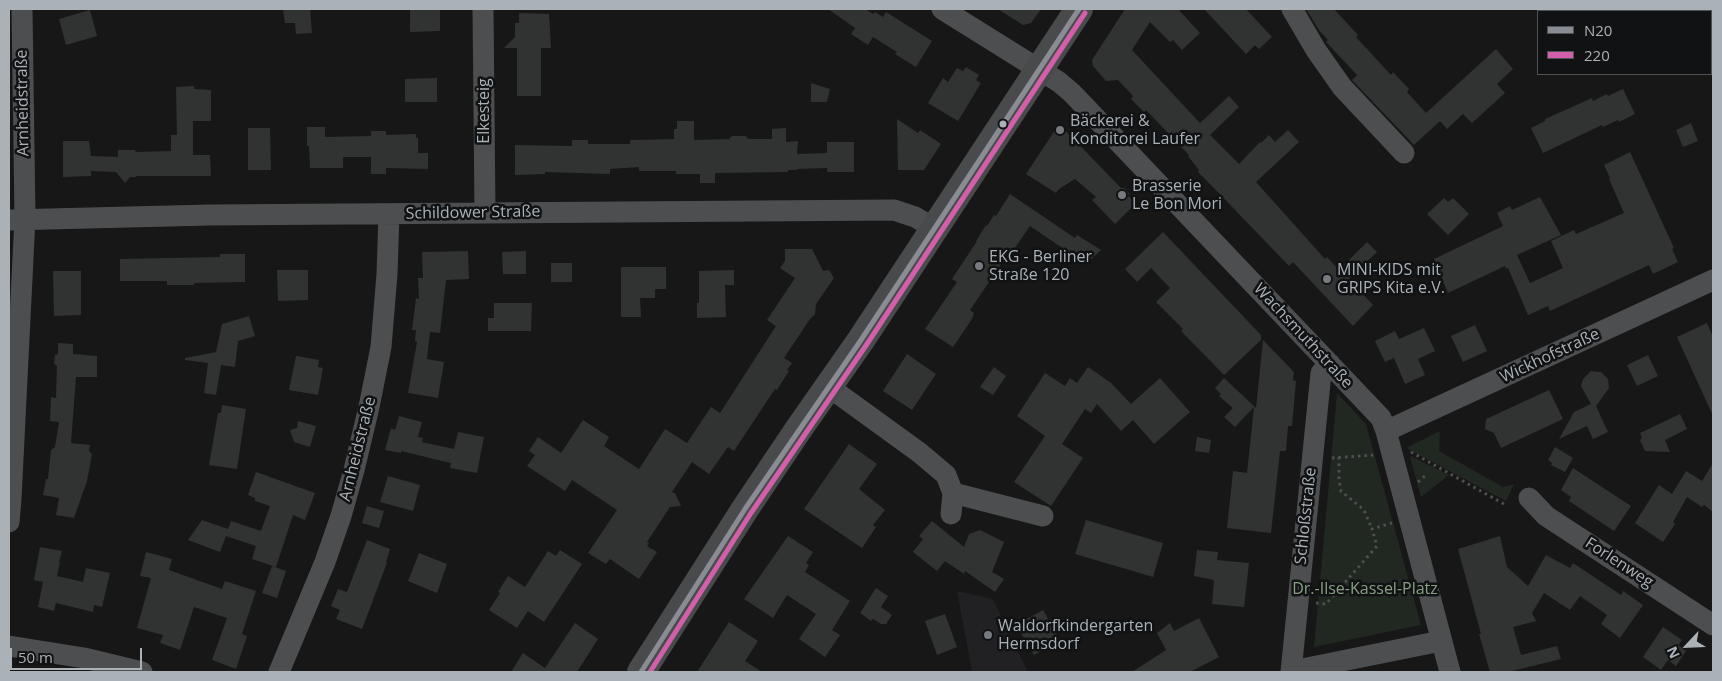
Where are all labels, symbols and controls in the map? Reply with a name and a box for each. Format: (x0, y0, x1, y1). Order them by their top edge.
legend (1537, 10, 1712, 75)
text: N20 (1584, 20, 1612, 40)
text: 220 (1584, 45, 1610, 65)
street label: Arnheidstraße (12, 49, 34, 157)
street label: Elkesteig (474, 78, 494, 144)
place label: Bäckerei & Konditorei Laufer (1070, 111, 1200, 149)
unlabelled marker (998, 119, 1008, 129)
marker: Bäckerei & Konditorei Laufer (1054, 124, 1066, 136)
place label: Brasserie Le Bon Mori (1132, 176, 1222, 214)
marker: Brasserie Le Bon Mori (1116, 189, 1128, 201)
street label: Schildower Straße (406, 202, 540, 224)
place label: EKG - Berliner Straße 120 (989, 247, 1092, 285)
marker: EKG - Berliner Straße 120 (973, 260, 985, 272)
place label: MINI-KIDS mit GRIPS Kita e.V. (1337, 260, 1445, 298)
marker: MINI-KIDS mit GRIPS Kita e.V. (1321, 273, 1333, 285)
street label: Wachsmuthstraße (1249, 279, 1357, 393)
street label: Wickhofstraße (1497, 325, 1603, 387)
street label: Arnheidstraße (336, 395, 380, 503)
street label: Schloßstraße (1291, 466, 1321, 566)
street label: Forlenweg (1581, 534, 1657, 592)
park label: Dr.-Ilse-Kassel-Platz (1292, 579, 1438, 599)
place label: Waldorfkindergarten Hermsdorf (998, 616, 1153, 654)
north arrow (1662, 621, 1712, 671)
marker: Waldorfkindergarten Hermsdorf (982, 629, 994, 641)
scale bar (12, 638, 145, 670)
text: N (1662, 643, 1684, 662)
text: 50 m (18, 647, 53, 667)

